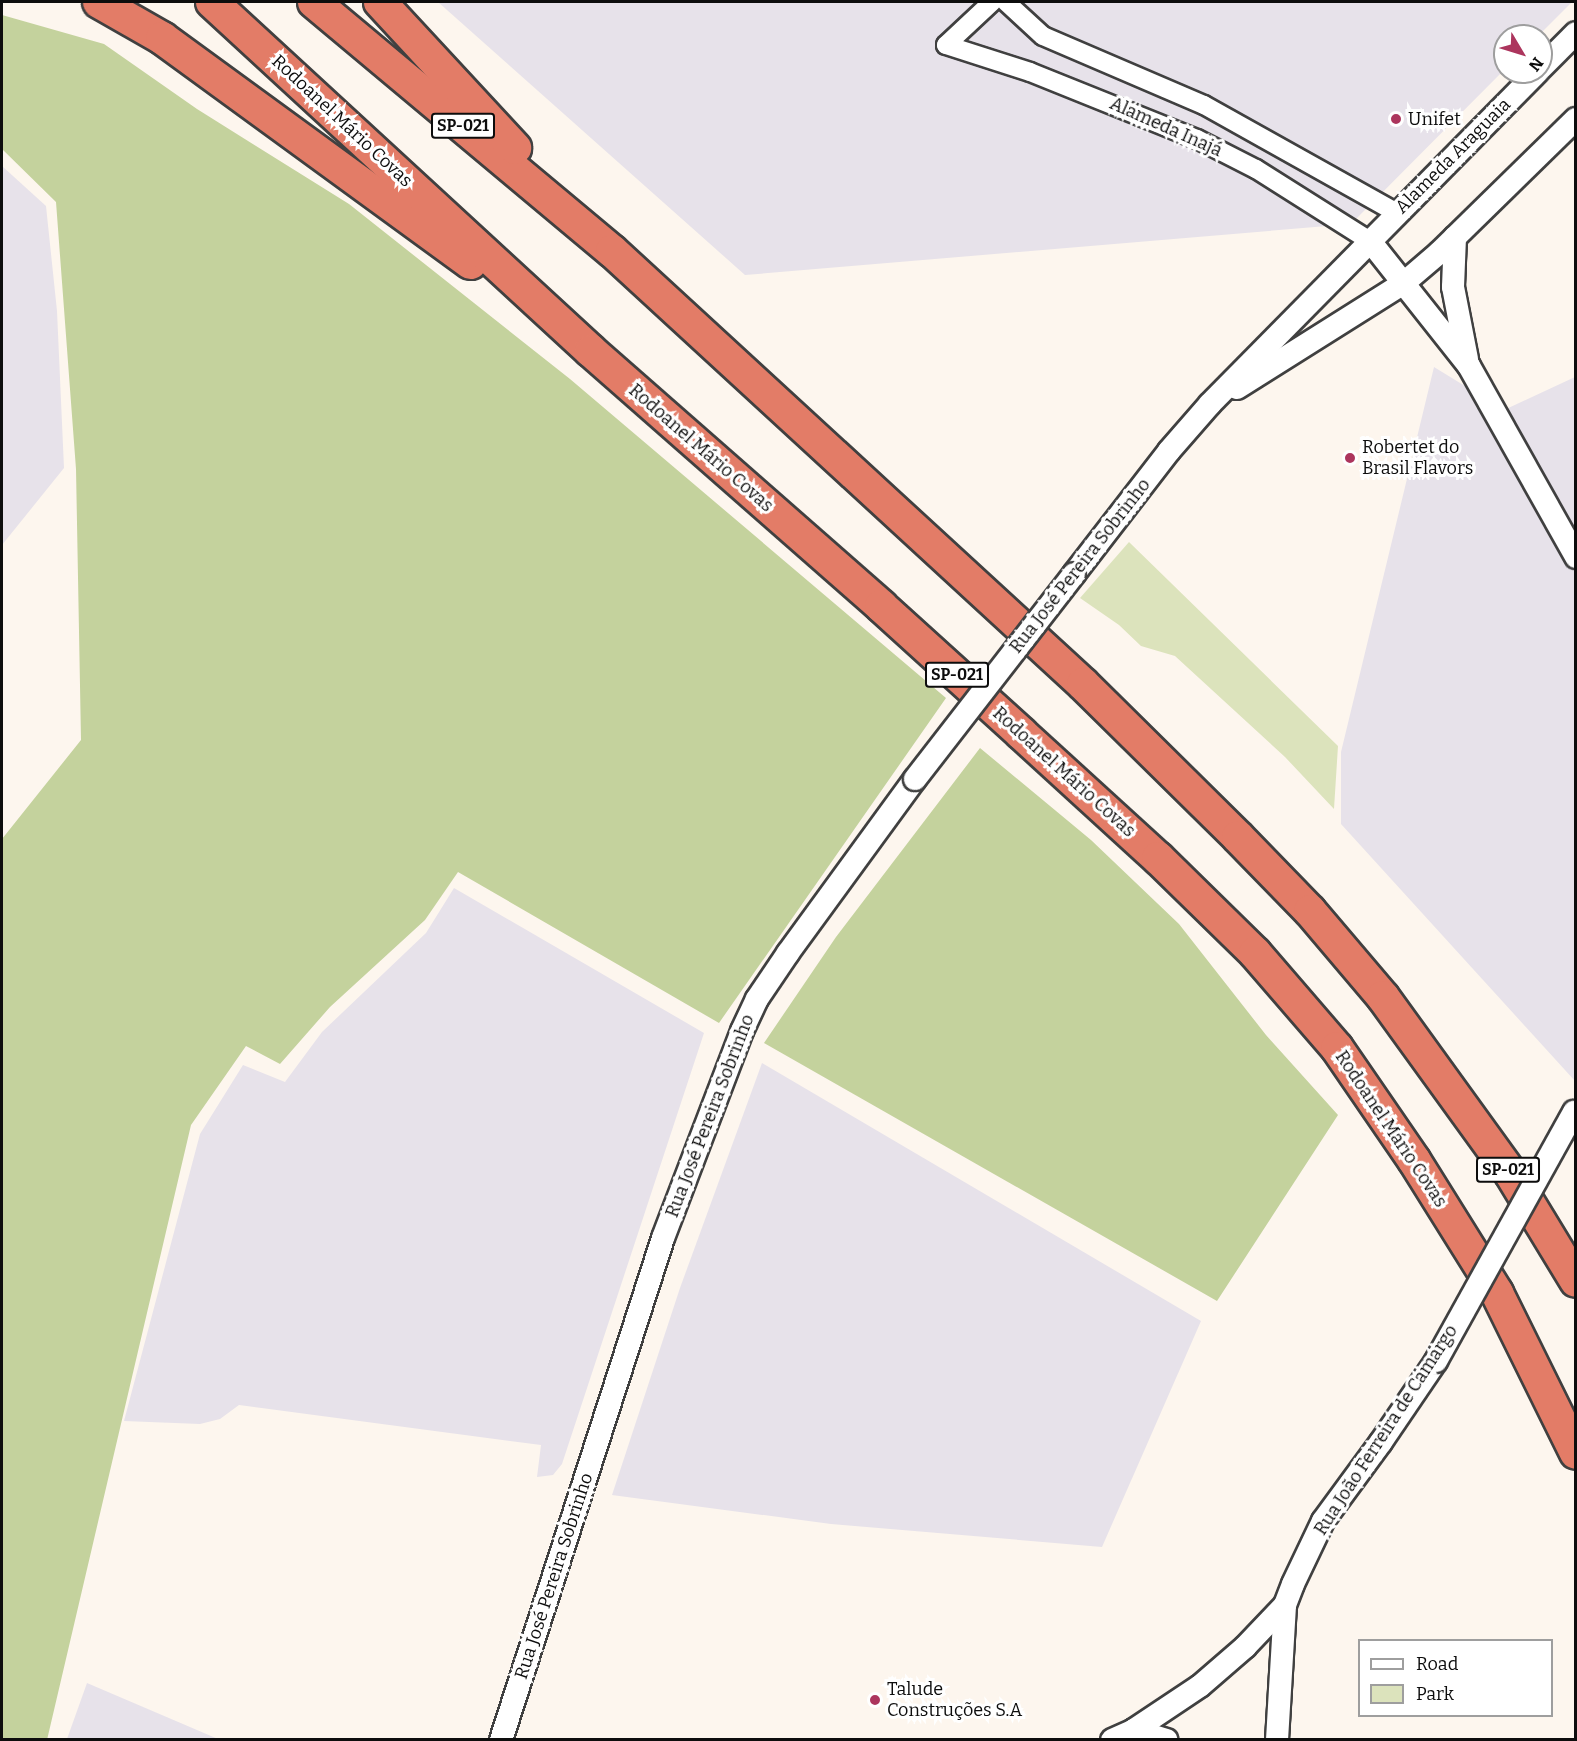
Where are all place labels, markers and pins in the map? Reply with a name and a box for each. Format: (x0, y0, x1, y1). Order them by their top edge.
place label: Unifet (1408, 108, 1461, 130)
marker: Unifet (1389, 112, 1403, 126)
place label: Robertet do Brasil Flavors (1362, 437, 1473, 480)
marker: Robertet do Brasil Flavors (1343, 451, 1357, 465)
place label: Talude Construções S.A (887, 1679, 1022, 1722)
marker: Talude Construções S.A (868, 1693, 882, 1707)

